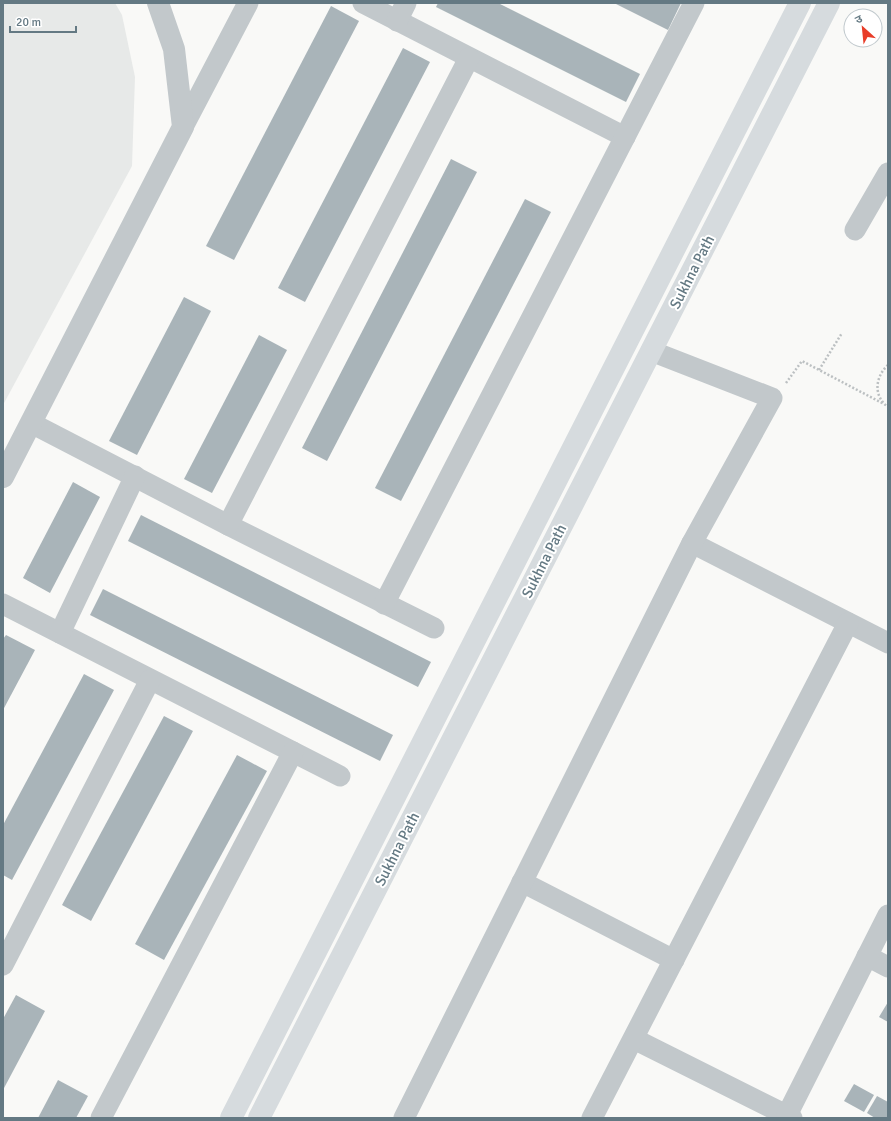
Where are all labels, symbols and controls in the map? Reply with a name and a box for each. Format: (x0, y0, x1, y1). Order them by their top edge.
scale bar (10, 8, 76, 34)
north arrow (843, 8, 883, 48)
text: उ (853, 12, 865, 27)
text: 20 m (16, 15, 41, 30)
street label: Sukhna Path (666, 232, 718, 312)
street label: Sukhna Path (518, 521, 570, 601)
street label: Sukhna Path (371, 809, 423, 889)

